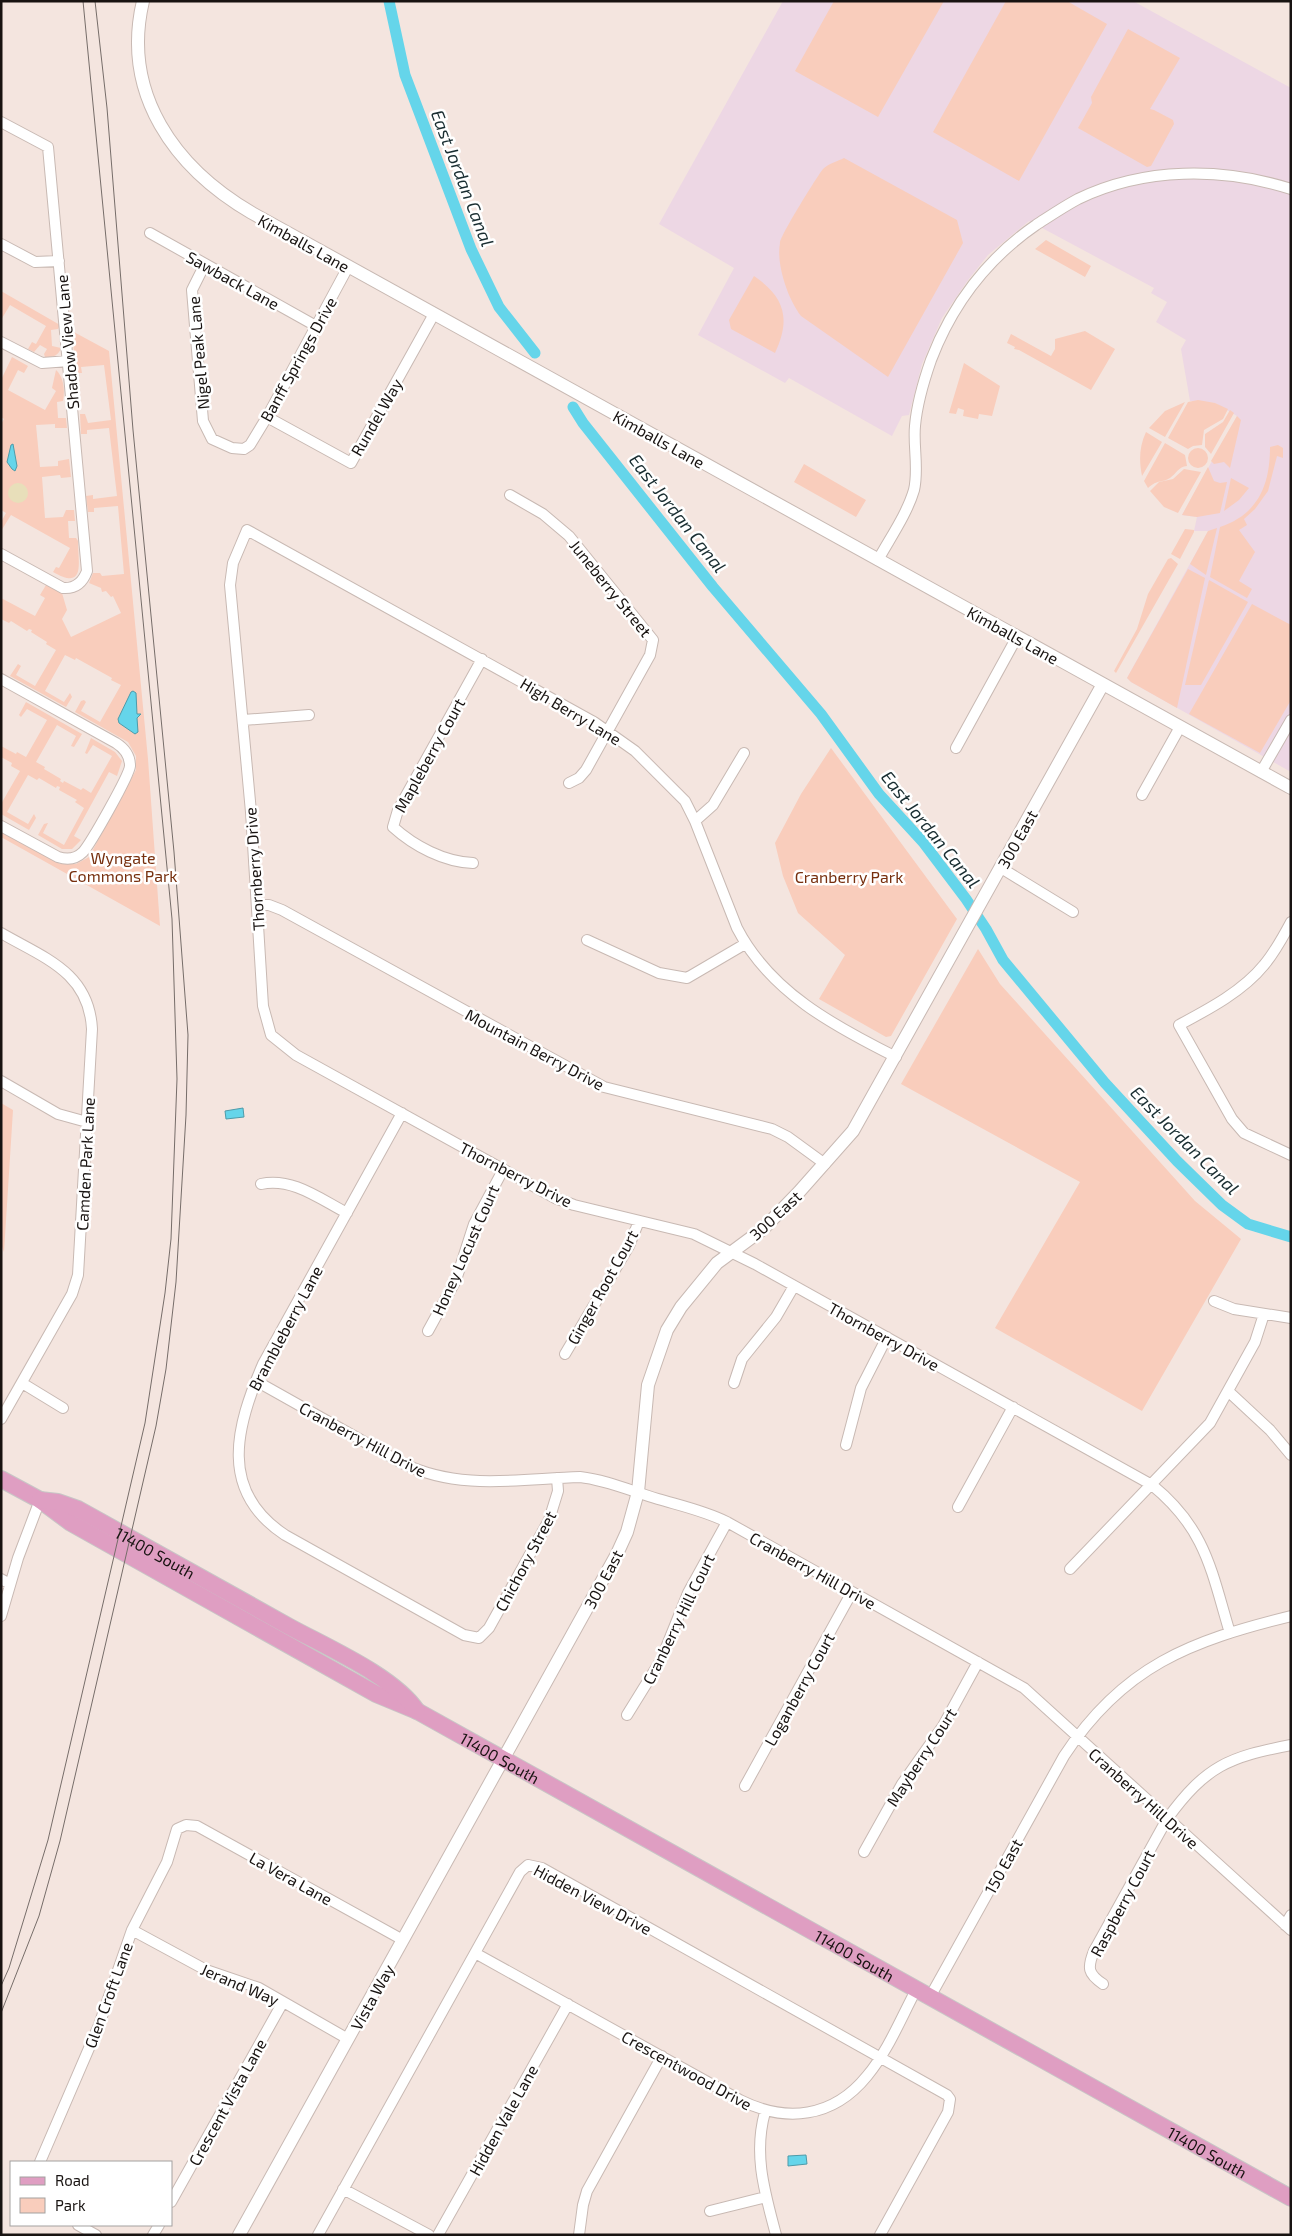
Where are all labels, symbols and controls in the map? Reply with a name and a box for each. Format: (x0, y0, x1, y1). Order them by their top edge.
water label: East Jordan Canal (427, 107, 499, 249)
street label: Kimballs Lane (255, 210, 353, 276)
street label: Sawback Lane (183, 247, 283, 313)
street label: Shadow View Lane (52, 274, 82, 410)
street label: Banff Springs Drive (256, 293, 340, 425)
street label: Nigel Peak Lane (184, 295, 212, 411)
street label: Rundel Way (346, 375, 406, 459)
street label: Kimballs Lane (610, 406, 708, 472)
water label: East Jordan Canal (625, 449, 731, 577)
street label: Juneberry Street (566, 536, 656, 640)
street label: Kimballs Lane (964, 602, 1062, 668)
street label: High Berry Lane (517, 673, 625, 749)
street label: Mapleberry Court (390, 695, 468, 815)
water label: East Jordan Canal (877, 766, 985, 892)
street label: Thornberry Drive (240, 807, 268, 931)
street label: 300 East (993, 807, 1041, 871)
park label: Wyngate Commons Park (68, 848, 178, 885)
park label: Cranberry Park (795, 867, 903, 886)
street label: Mountain Berry Drive (462, 1004, 608, 1094)
water label: East Jordan Canal (1126, 1081, 1244, 1199)
street label: Camden Park Lane (72, 1097, 98, 1231)
street label: Thornberry Drive (457, 1137, 575, 1211)
street label: Honey Locust Court (428, 1182, 502, 1318)
street label: 300 East (745, 1186, 805, 1244)
street label: Ginger Root Court (563, 1226, 641, 1348)
street label: Brambleberry Lane (244, 1262, 326, 1394)
street label: Thornberry Drive (825, 1298, 943, 1374)
street label: Cranberry Hill Drive (296, 1397, 430, 1481)
street label: Chichory Street (491, 1507, 559, 1615)
street label: 11400 South (112, 1522, 199, 1582)
street label: Cranberry Hill Drive (747, 1527, 879, 1613)
street label: 300 East (580, 1546, 626, 1612)
street label: Cranberry Hill Court (638, 1551, 718, 1687)
street label: Loganberry Court (760, 1629, 838, 1749)
street label: Mayberry Court (882, 1704, 960, 1810)
street label: 11400 South (457, 1728, 543, 1787)
street label: Cranberry Hill Drive (1085, 1744, 1203, 1852)
street label: 150 East (980, 1835, 1026, 1897)
street label: Raspberry Court (1086, 1846, 1158, 1960)
street label: La Vera Lane (246, 1847, 336, 1909)
street label: Hidden View Drive (531, 1860, 655, 1938)
street label: 11400 South (812, 1925, 898, 1985)
street label: Glen Croft Lane (80, 1939, 136, 2051)
street label: Jerand Way (198, 1959, 283, 2009)
street label: Vista Way (346, 1960, 398, 2033)
street label: Crescentwood Drive (619, 2026, 755, 2114)
street label: Crescent Vista Lane (184, 2035, 270, 2169)
street label: Hidden Vale Lane (465, 2061, 541, 2179)
street label: 11400 South (1165, 2122, 1251, 2181)
legend (10, 2161, 172, 2226)
text: Road (55, 2171, 90, 2189)
text: Park (55, 2196, 86, 2214)

